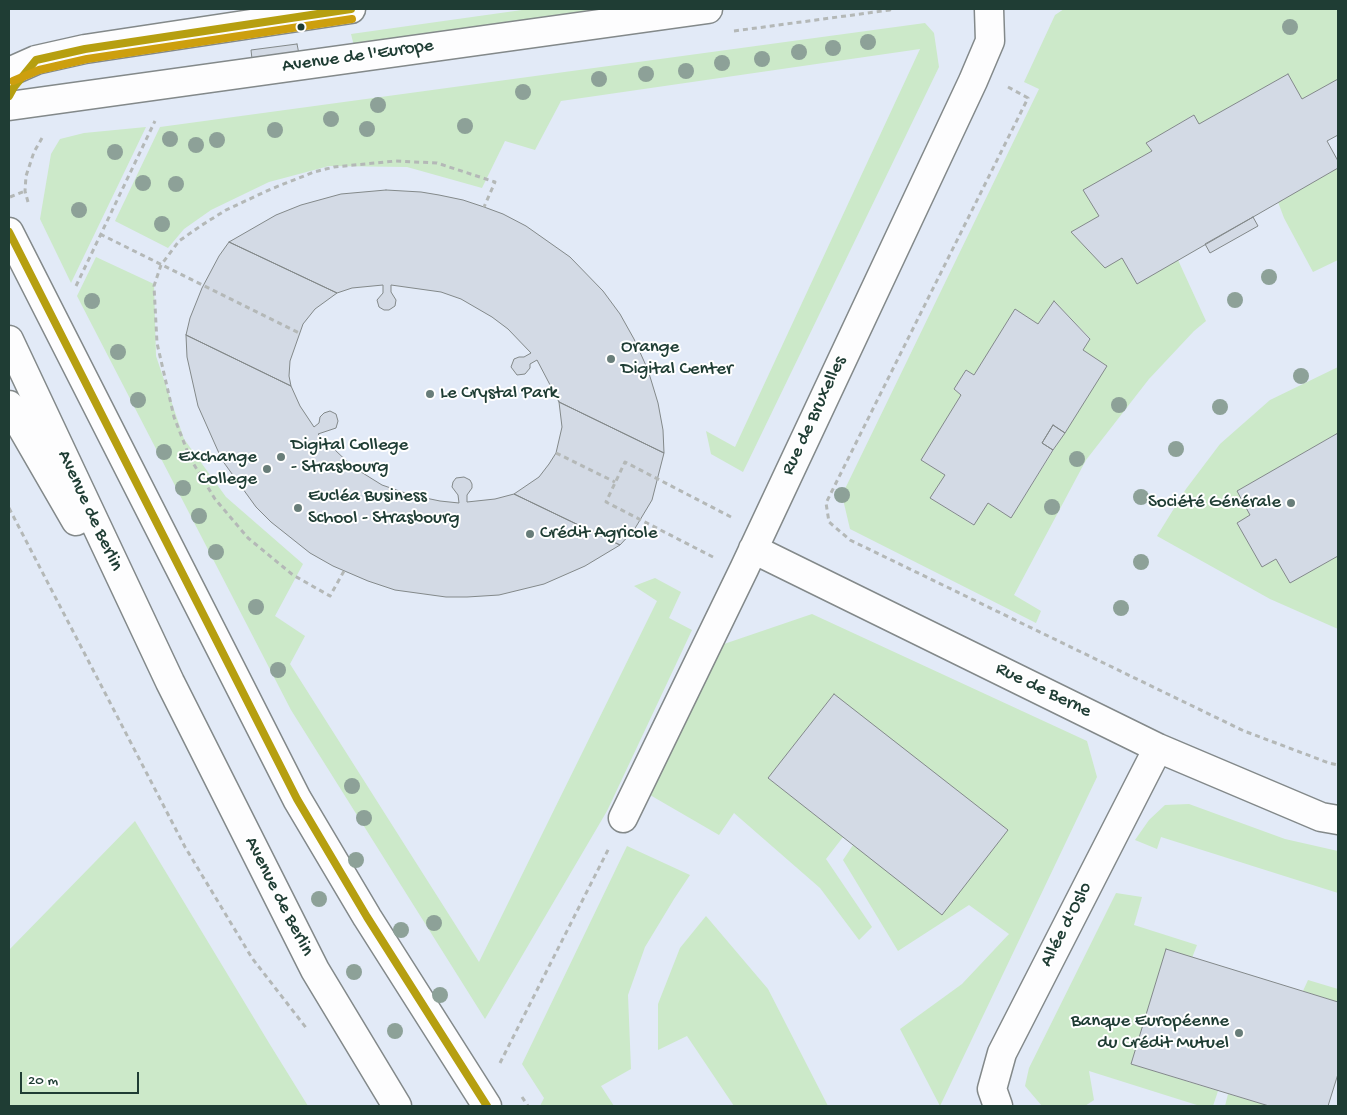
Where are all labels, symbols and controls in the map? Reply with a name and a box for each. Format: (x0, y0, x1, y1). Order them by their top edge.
unlabelled marker (296, 22, 306, 32)
street label: Avenue de l'Europe (281, 35, 435, 79)
place label: Orange Digital Center (621, 337, 733, 381)
marker: Orange Digital Center (605, 353, 617, 365)
street label: Rue de Bruxelles (777, 353, 853, 479)
place label: Le Crystal Park (440, 383, 558, 405)
marker: Le Crystal Park (424, 388, 436, 400)
place label: Digital College - Strasbourg (291, 435, 408, 479)
street label: Avenue de Berlin (51, 447, 127, 575)
place label: Exchange College (178, 447, 257, 491)
marker: Digital College - Strasbourg (275, 451, 287, 463)
marker: Exchange College (261, 463, 273, 475)
place label: Eucléa Business School - Strasbourg (308, 486, 460, 530)
place label: Société Générale (1148, 492, 1281, 514)
marker: Société Générale (1285, 497, 1297, 509)
marker: Eucléa Business School - Strasbourg (292, 502, 304, 514)
place label: Crédit Agricole (540, 523, 658, 545)
marker: Crédit Agricole (524, 528, 536, 540)
street label: Rue de Berne (991, 658, 1095, 724)
street label: Avenue de Berlin (238, 834, 318, 960)
street label: Allée d'Oslo (1036, 879, 1098, 971)
place label: Banque Européenne du Crédit Mutuel (1071, 1011, 1229, 1055)
marker: Banque Européenne du Crédit Mutuel (1233, 1027, 1245, 1039)
scale bar (22, 1062, 141, 1094)
text: 20 m (28, 1072, 58, 1090)

